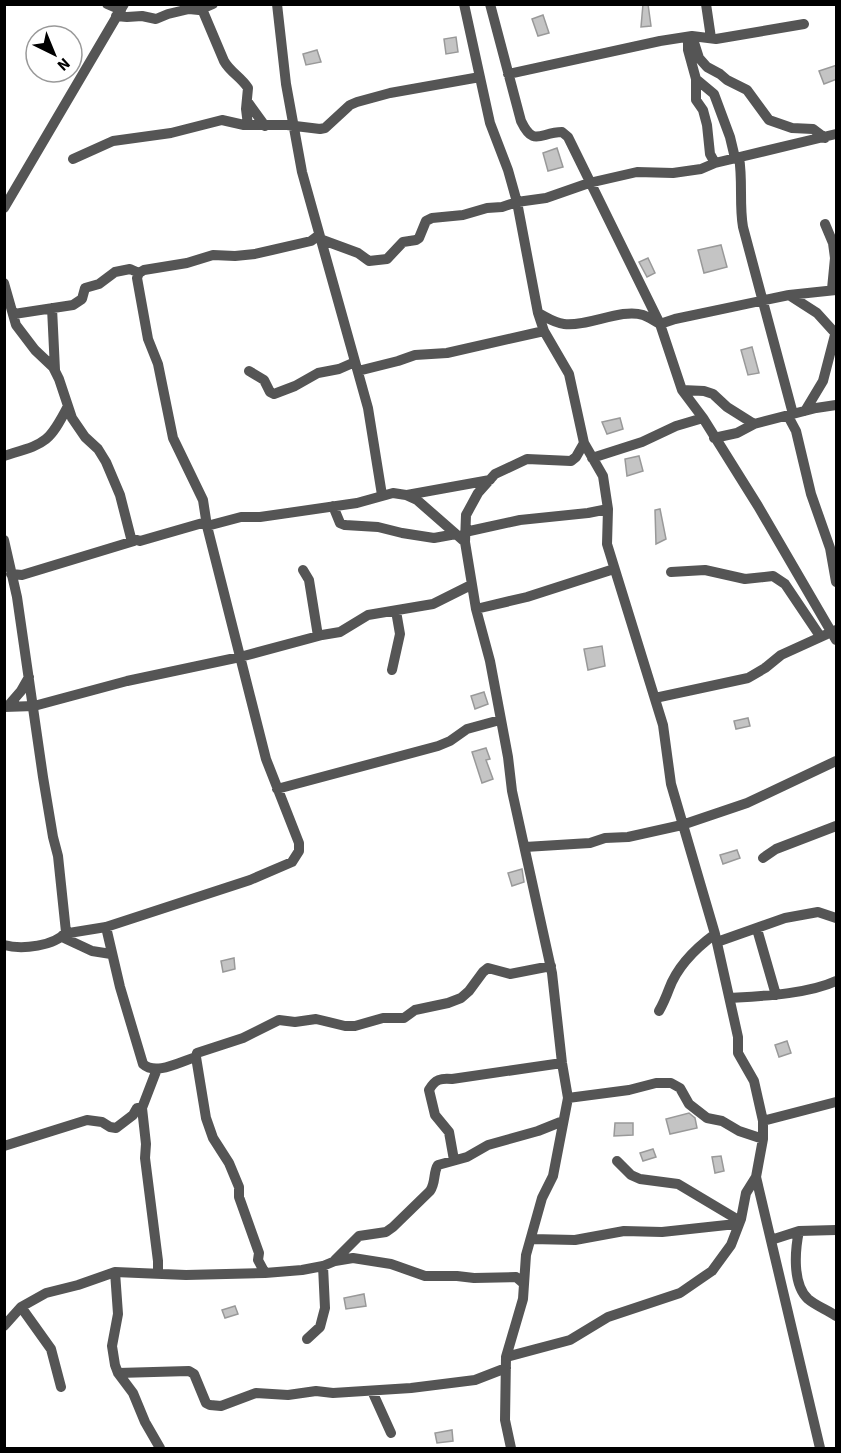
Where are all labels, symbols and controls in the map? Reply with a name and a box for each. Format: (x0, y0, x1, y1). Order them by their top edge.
north arrow (24, 24, 84, 84)
text: N (52, 53, 75, 76)

